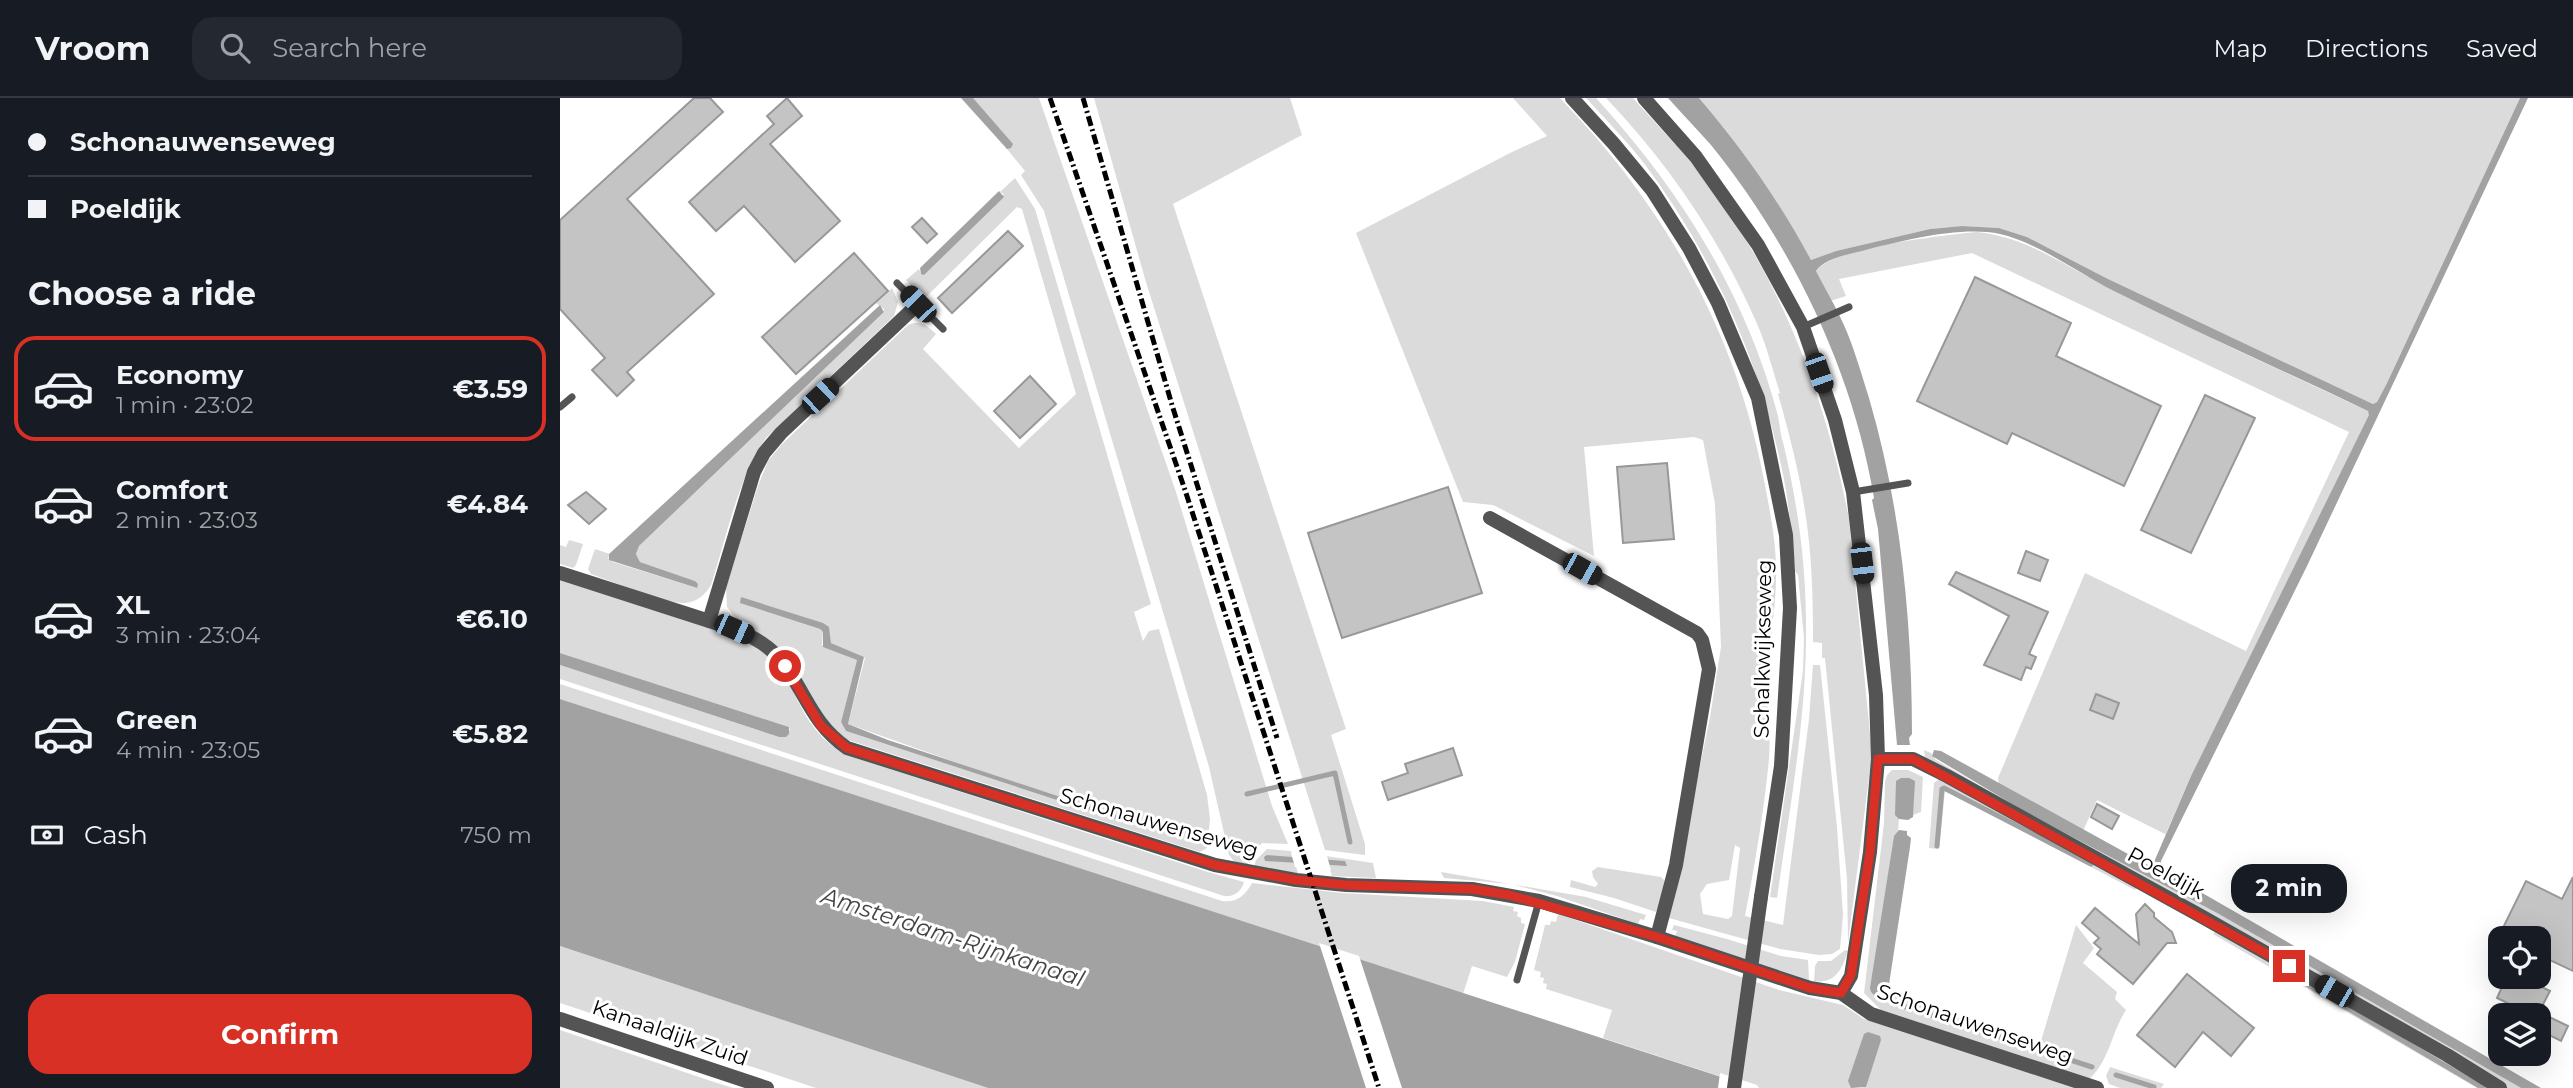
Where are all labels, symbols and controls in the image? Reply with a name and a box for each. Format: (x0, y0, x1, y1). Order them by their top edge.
search box (192, 17, 682, 80)
text: Vroom (35, 28, 150, 68)
icon: search (216, 29, 254, 67)
text: Search here (272, 32, 427, 64)
text: Map (2214, 34, 2267, 63)
text: Directions (2305, 34, 2428, 63)
text: Saved (2466, 34, 2538, 63)
text: Schonauwenseweg (70, 126, 336, 158)
text: Poeldijk (70, 193, 181, 225)
text: Choose a ride (28, 274, 256, 313)
car (896, 282, 941, 326)
car (1803, 350, 1836, 396)
icon: car (32, 357, 95, 420)
text: Economy (116, 359, 243, 391)
text: €3.59 (453, 373, 528, 405)
car (798, 374, 843, 418)
text: 1 min · 23:02 (116, 391, 254, 419)
icon: car (32, 472, 95, 535)
text: Comfort (116, 474, 228, 506)
text: €4.84 (447, 488, 528, 520)
text: 2 min · 23:03 (116, 506, 258, 534)
car (1850, 541, 1875, 585)
car (1559, 550, 1606, 588)
street label: Schalkwijkseweg (1748, 559, 1777, 739)
icon: car (32, 587, 95, 650)
text: XL (116, 589, 150, 621)
text: €6.10 (456, 603, 528, 635)
car (711, 611, 758, 647)
text: 3 min · 23:04 (116, 621, 260, 649)
route start (769, 650, 801, 682)
icon: car (32, 702, 95, 765)
text: Green (116, 704, 198, 736)
text: €5.82 (452, 718, 528, 750)
text: 4 min · 23:05 (116, 736, 260, 764)
street label: Schonauwenseweg (1057, 782, 1261, 863)
icon: cash (28, 816, 66, 854)
text: Cash (84, 819, 148, 851)
text: 750 m (460, 821, 532, 849)
street label: Poeldijk (2123, 841, 2210, 904)
callout: 2 min (2231, 864, 2347, 914)
text: 2 min (2255, 874, 2323, 902)
water label: Amsterdam-Rijnkanaal (816, 881, 1089, 993)
map controls (2488, 926, 2551, 1066)
button: locate (2488, 926, 2551, 989)
route end (2273, 950, 2305, 982)
car (2311, 971, 2358, 1011)
street label: Schonauwenseweg (1874, 978, 2076, 1069)
button: Confirm (28, 994, 532, 1074)
street label: Kanaaldijk Zuid (589, 994, 751, 1071)
button: layers (2488, 1003, 2551, 1066)

